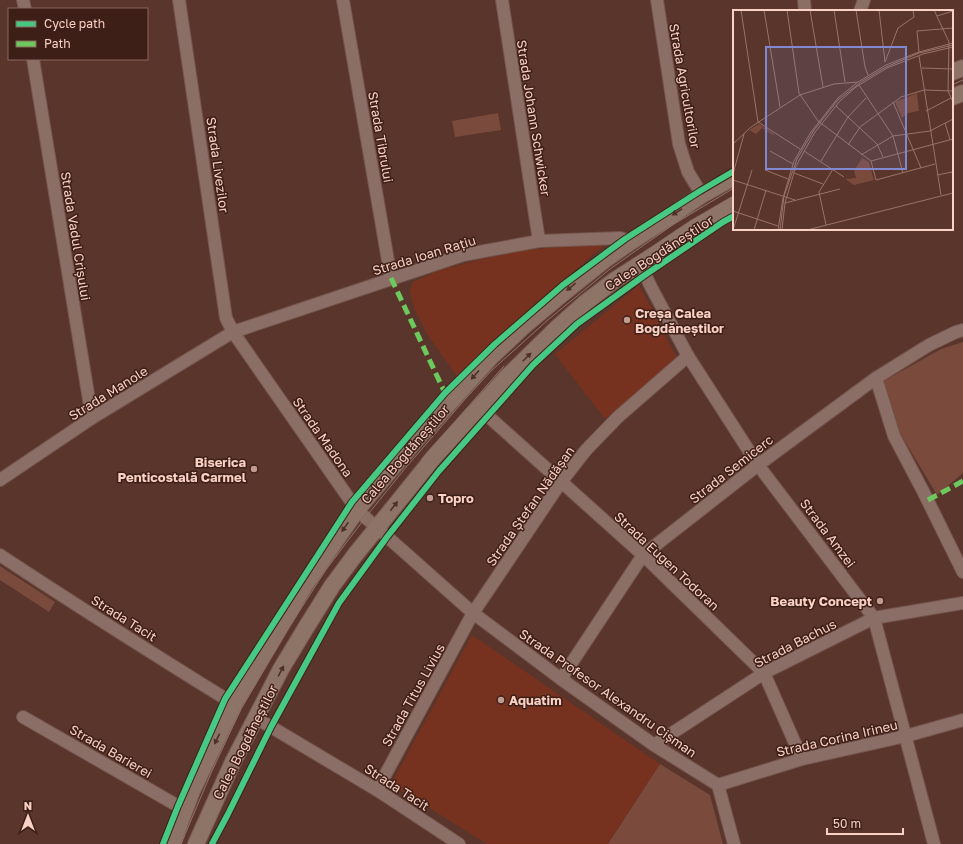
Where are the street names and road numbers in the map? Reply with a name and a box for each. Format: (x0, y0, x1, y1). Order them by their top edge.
street label: Strada Agricultorilor (666, 22, 704, 150)
street label: Strada Johann Schwicker (514, 39, 554, 197)
street label: Strada Tibrului (365, 90, 397, 184)
street label: Strada Livezilor (203, 116, 233, 214)
street label: Strada Vadul Crișului (58, 170, 94, 302)
street label: Calea Bogdăneștilor (602, 212, 716, 294)
street label: Strada Ioan Rațiu (370, 232, 478, 278)
street label: Strada Manole (66, 362, 150, 424)
street label: Strada Madona (290, 394, 356, 480)
street label: Calea Bogdăneștilor (358, 401, 452, 507)
street label: Strada Semicerc (686, 431, 776, 507)
street label: Strada Ștefan Nădășan (483, 443, 577, 569)
street label: Strada Amzei (797, 495, 859, 571)
street label: Strada Eugen Todoran (611, 508, 723, 614)
street label: Strada Tacit (88, 592, 160, 644)
street label: Strada Bachus (751, 615, 839, 671)
street label: Strada Profesor Alexandru Cișman (516, 625, 700, 761)
street label: Strada Titus Livius (378, 641, 448, 749)
street label: Calea Bogdăneștilor (209, 682, 281, 802)
street label: Strada Corina Irineu (775, 716, 899, 760)
street label: Strada Barierei (67, 721, 155, 781)
street label: Strada Tacit (362, 760, 432, 814)

